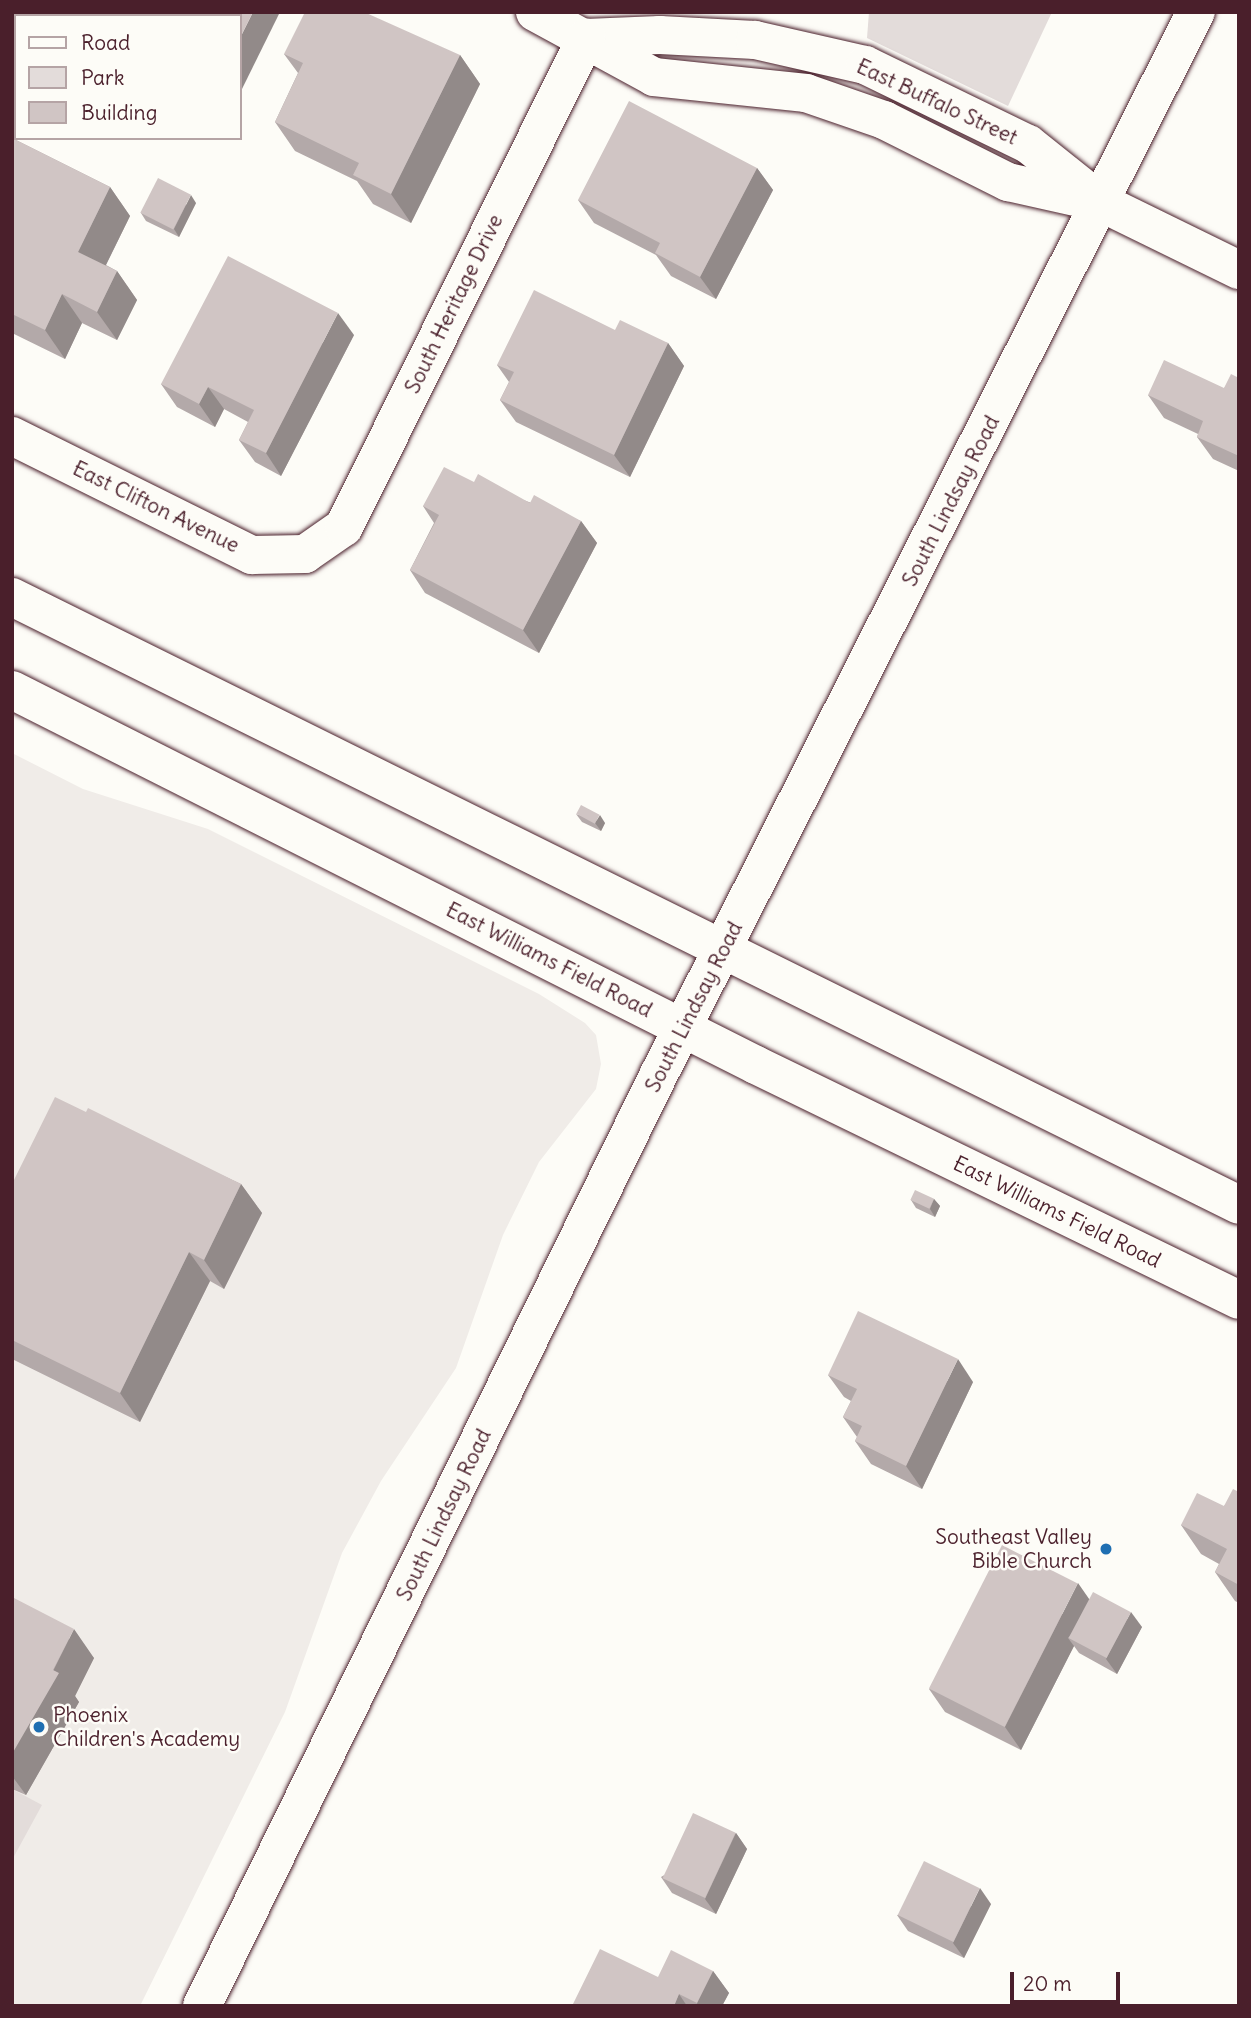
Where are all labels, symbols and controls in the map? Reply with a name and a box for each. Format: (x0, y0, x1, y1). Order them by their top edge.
legend (14, 14, 242, 140)
text: Road (81, 29, 130, 56)
street label: East Buffalo Street (853, 54, 1021, 150)
text: Park (81, 64, 124, 91)
text: Building (81, 99, 157, 126)
street label: South Heritage Drive (400, 210, 508, 398)
street label: South Lindsay Road (897, 411, 1005, 591)
street label: East Clifton Avenue (69, 456, 243, 558)
street label: East Williams Field Road (442, 897, 656, 1023)
street label: South Lindsay Road (640, 917, 748, 1097)
street label: East Williams Field Road (949, 1151, 1165, 1273)
street label: South Lindsay Road (391, 1425, 497, 1605)
place label: Southeast Valley Bible Church (935, 1524, 1092, 1574)
marker: Southeast Valley Bible Church (1098, 1541, 1114, 1557)
place label: Phoenix Children's Academy (53, 1702, 240, 1752)
marker: Phoenix Children's Academy (31, 1719, 47, 1735)
scale bar (1013, 1958, 1123, 2002)
text: 20 m (1023, 1970, 1072, 1997)

